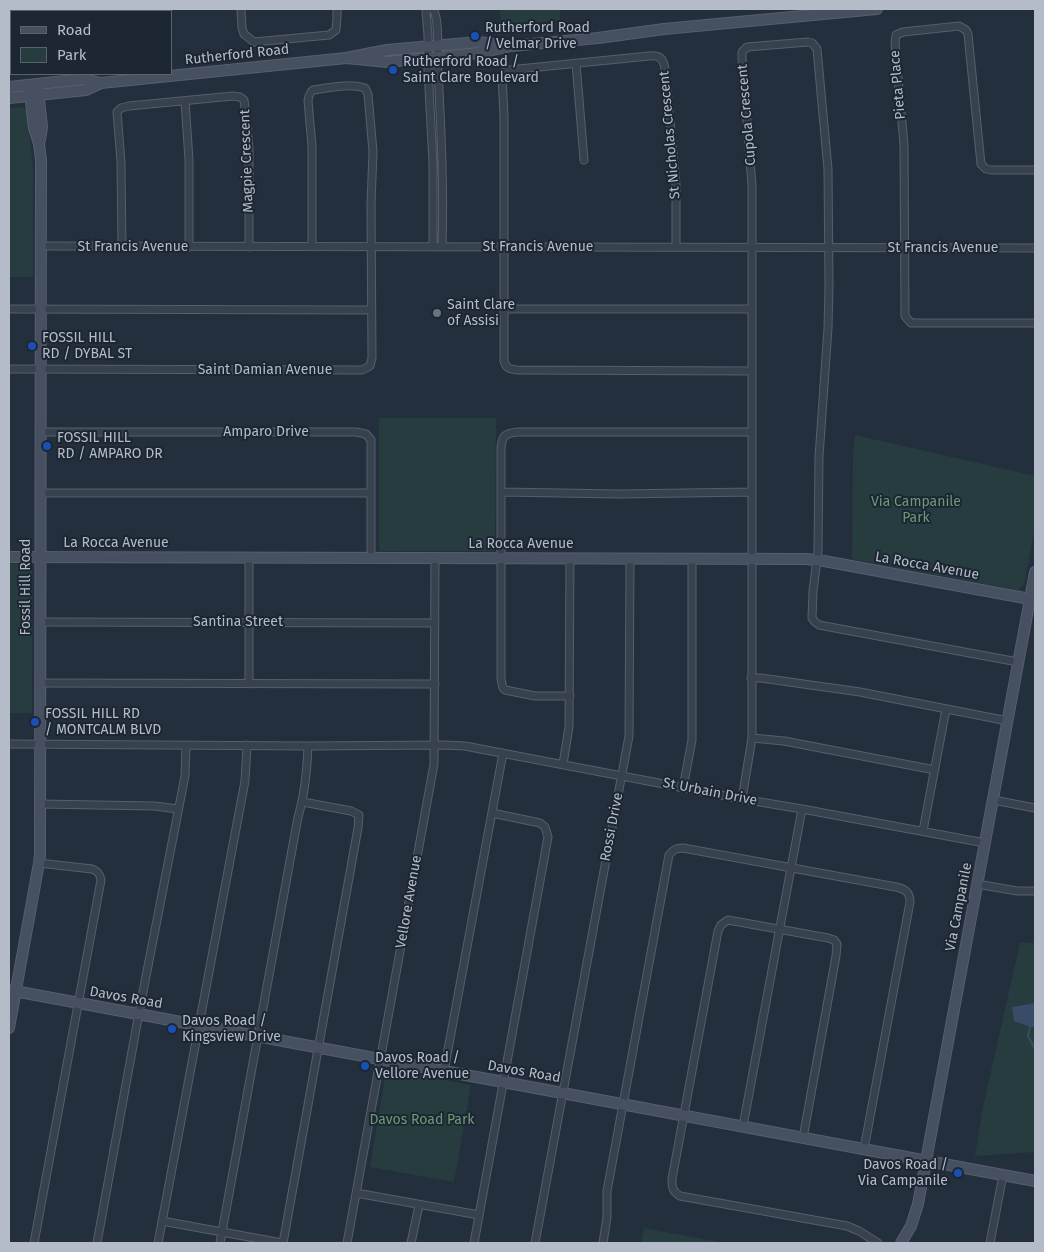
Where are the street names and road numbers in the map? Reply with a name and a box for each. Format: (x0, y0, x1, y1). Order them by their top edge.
street label: Rutherford Road (184, 41, 290, 69)
street label: Pieta Place (887, 50, 909, 120)
street label: Cupola Crescent (734, 64, 760, 166)
street label: St Nicholas Crescent (656, 70, 684, 200)
street label: Magpie Crescent (237, 109, 257, 213)
street label: St Francis Avenue (78, 239, 188, 255)
street label: St Francis Avenue (483, 239, 593, 255)
street label: St Francis Avenue (888, 240, 998, 256)
street label: Saint Damian Avenue (198, 362, 332, 378)
street label: Amparo Drive (223, 424, 309, 440)
street label: La Rocca Avenue (63, 535, 169, 551)
street label: La Rocca Avenue (468, 536, 574, 552)
street label: Fossil Hill Road (18, 539, 34, 635)
street label: La Rocca Avenue (874, 549, 980, 583)
street label: Santina Street (193, 614, 283, 630)
street label: St Urbain Drive (662, 775, 758, 809)
street label: Rossi Drive (597, 791, 627, 863)
street label: Vellore Avenue (393, 854, 425, 950)
street label: Via Campanile (942, 861, 976, 953)
street label: Davos Road (88, 983, 164, 1013)
street label: Davos Road (486, 1057, 562, 1087)

